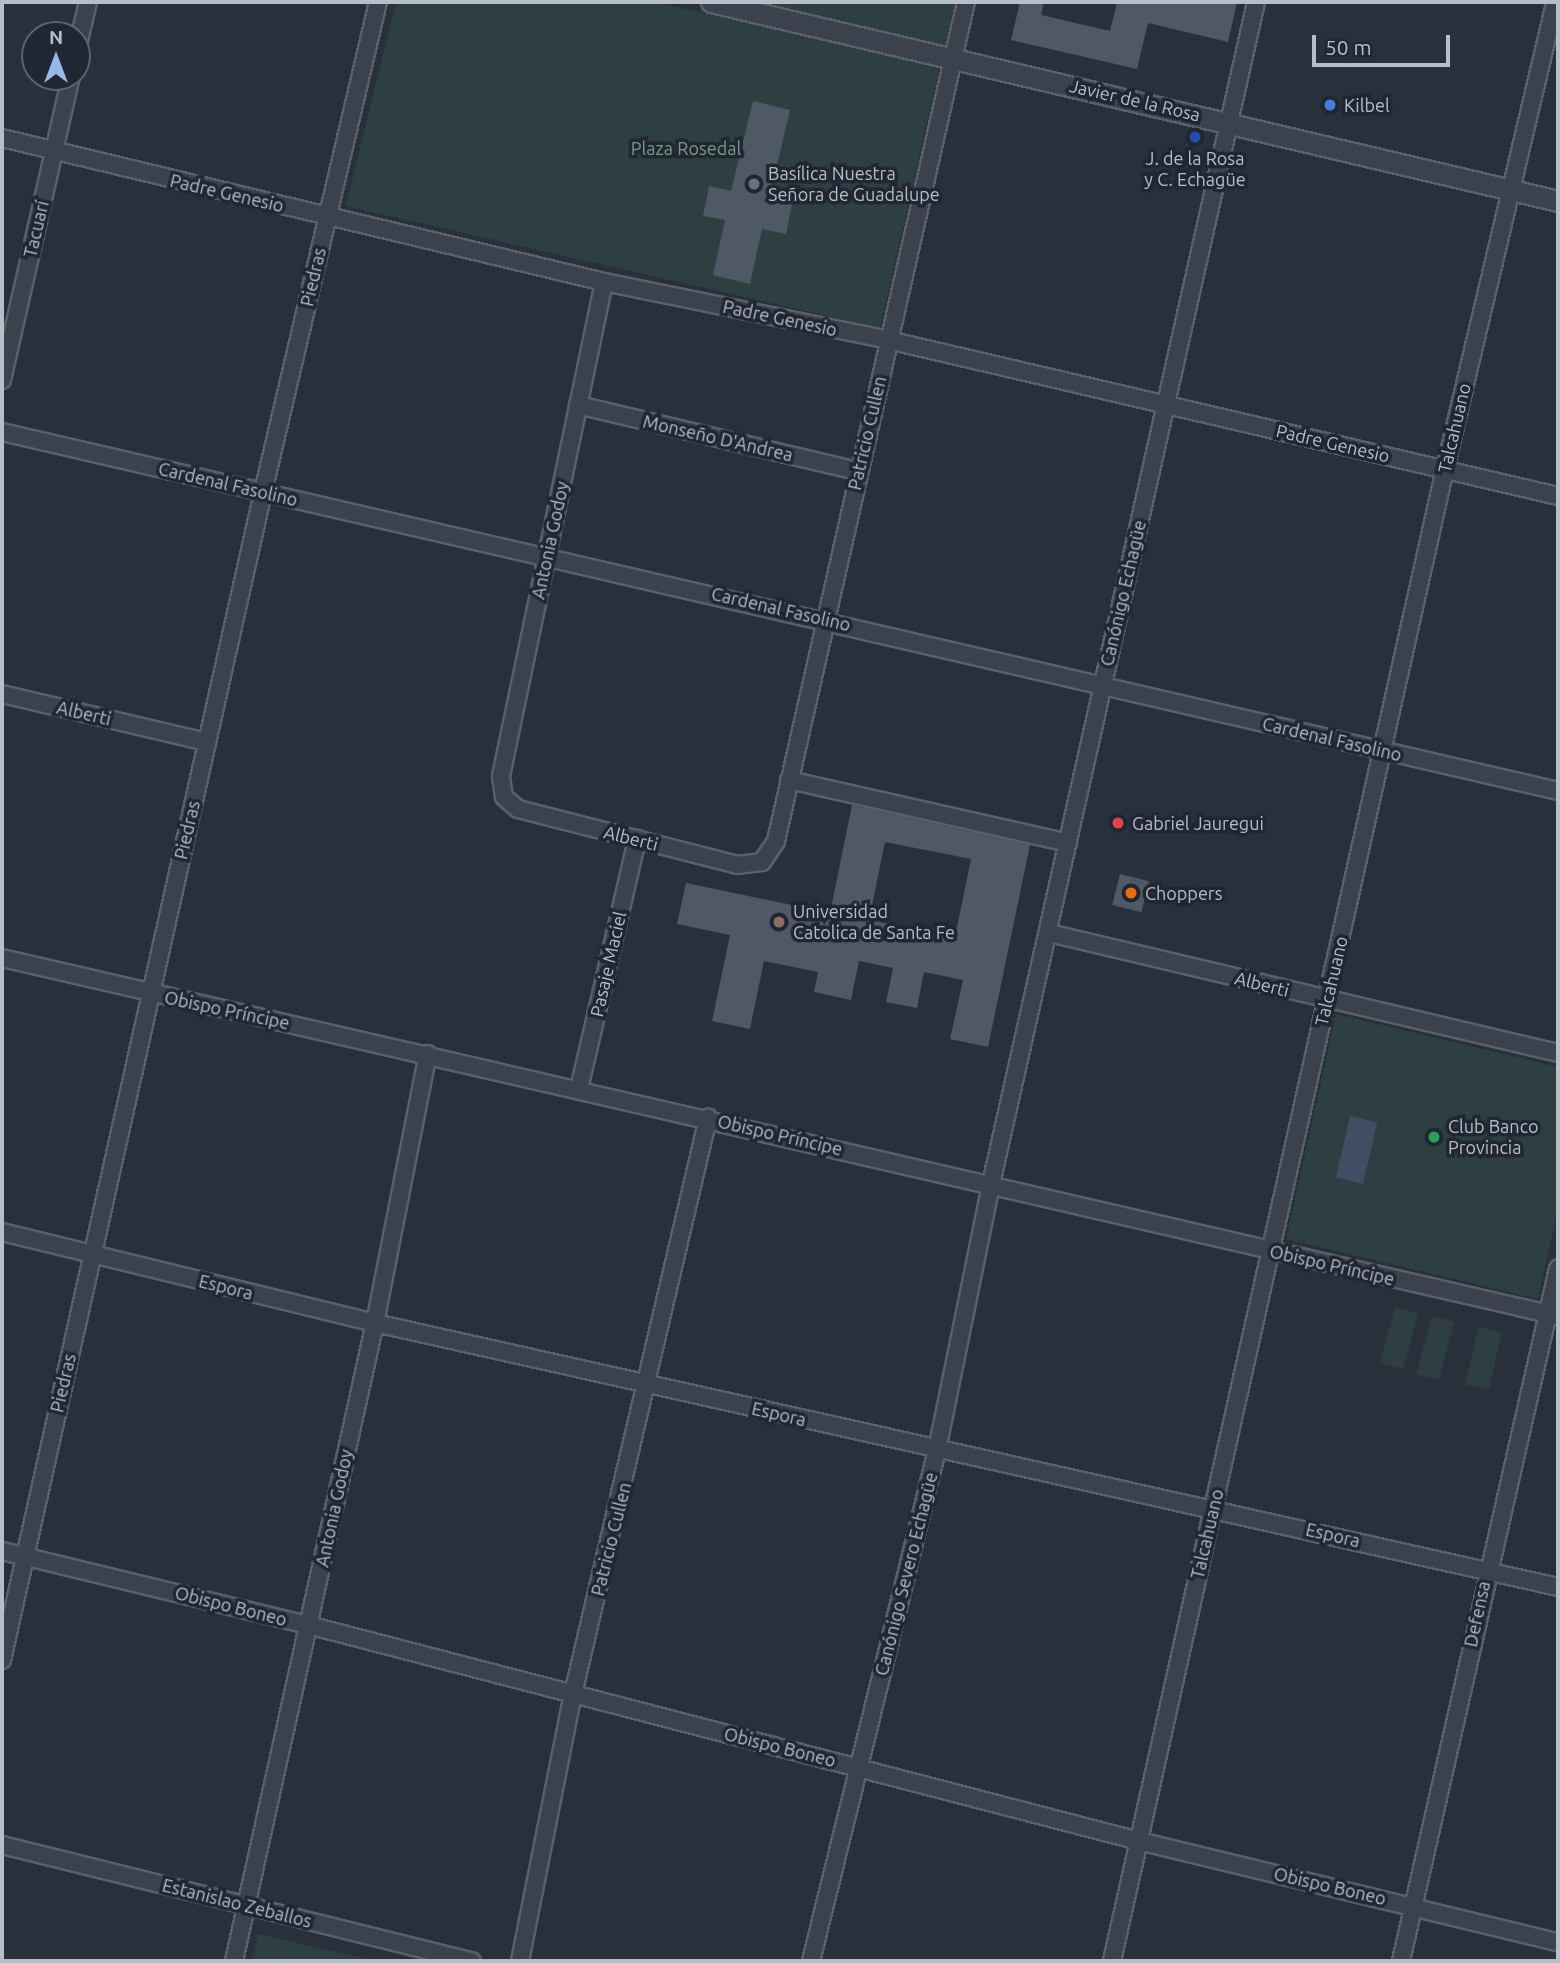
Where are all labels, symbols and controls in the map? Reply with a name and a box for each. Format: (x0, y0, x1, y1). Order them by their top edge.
north arrow (21, 21, 91, 91)
scale bar (1315, 21, 1453, 65)
text: N (49, 26, 63, 48)
text: 50 m (1325, 35, 1372, 59)
street label: Javier de la Rosa (1067, 74, 1203, 126)
place label: Kilbel (1344, 94, 1390, 116)
marker: Kilbel (1322, 97, 1338, 113)
marker: J. de la Rosa y C. Echagüe (1187, 129, 1203, 145)
park label: Plaza Rosedal (631, 137, 741, 159)
place label: J. de la Rosa y C. Echagüe (1144, 148, 1246, 190)
place label: Basílica Nuestra Señora de Guadalupe (768, 163, 940, 206)
street label: Padre Genesio (168, 169, 286, 217)
marker: Basílica Nuestra Señora de Guadalupe (746, 176, 762, 192)
street label: Tacuarí (19, 198, 53, 260)
street label: Piedras (296, 246, 330, 308)
street label: Padre Genesio (721, 295, 839, 341)
street label: Patricio Cullen (843, 374, 891, 492)
street label: Talcahuano (1433, 381, 1475, 475)
street label: Monseño D'Andrea (641, 410, 795, 466)
street label: Padre Genesio (1274, 419, 1392, 467)
street label: Cardenal Fasolino (156, 457, 300, 511)
street label: Antonia Godoy (527, 479, 573, 601)
street label: Canónigo Echagüe (1096, 518, 1150, 668)
street label: Cardenal Fasolino (709, 582, 853, 636)
street label: Alberti (55, 696, 113, 730)
street label: Cardenal Fasolino (1260, 712, 1404, 766)
street label: Piedras (170, 799, 204, 861)
place label: Gabriel Jauregui (1132, 812, 1264, 834)
marker: Gabriel Jauregui (1110, 815, 1126, 831)
street label: Alberti (602, 821, 660, 855)
place label: Choppers (1145, 882, 1222, 904)
marker: Choppers (1123, 885, 1139, 901)
place label: Universidad Catolica de Santa Fe (793, 901, 955, 944)
street label: Pasaje Maciel (585, 909, 631, 1019)
marker: Universidad Catolica de Santa Fe (771, 914, 787, 930)
street label: Talcahuano (1310, 934, 1352, 1028)
street label: Alberti (1233, 967, 1291, 1001)
street label: Obispo Príncipe (162, 986, 292, 1034)
street label: Obispo Príncipe (716, 1110, 844, 1160)
place label: Club Banco Provincia (1448, 1116, 1538, 1158)
marker: Club Banco Provincia (1426, 1129, 1442, 1145)
street label: Obispo Príncipe (1268, 1240, 1396, 1290)
street label: Espora (197, 1270, 255, 1304)
street label: Piedras (46, 1352, 80, 1414)
street label: Espora (750, 1397, 808, 1431)
street label: Antonia Godoy (311, 1447, 357, 1569)
street label: Canónigo Severo Echagüe (870, 1470, 942, 1678)
street label: Patricio Cullen (586, 1480, 636, 1598)
street label: Talcahuano (1186, 1487, 1228, 1581)
street label: Espora (1304, 1518, 1362, 1552)
street label: Defensa (1459, 1579, 1495, 1649)
street label: Obispo Boneo (173, 1582, 289, 1630)
street label: Obispo Boneo (722, 1723, 838, 1771)
street label: Obispo Boneo (1272, 1863, 1388, 1909)
street label: Estanislao Zeballos (160, 1874, 314, 1932)

